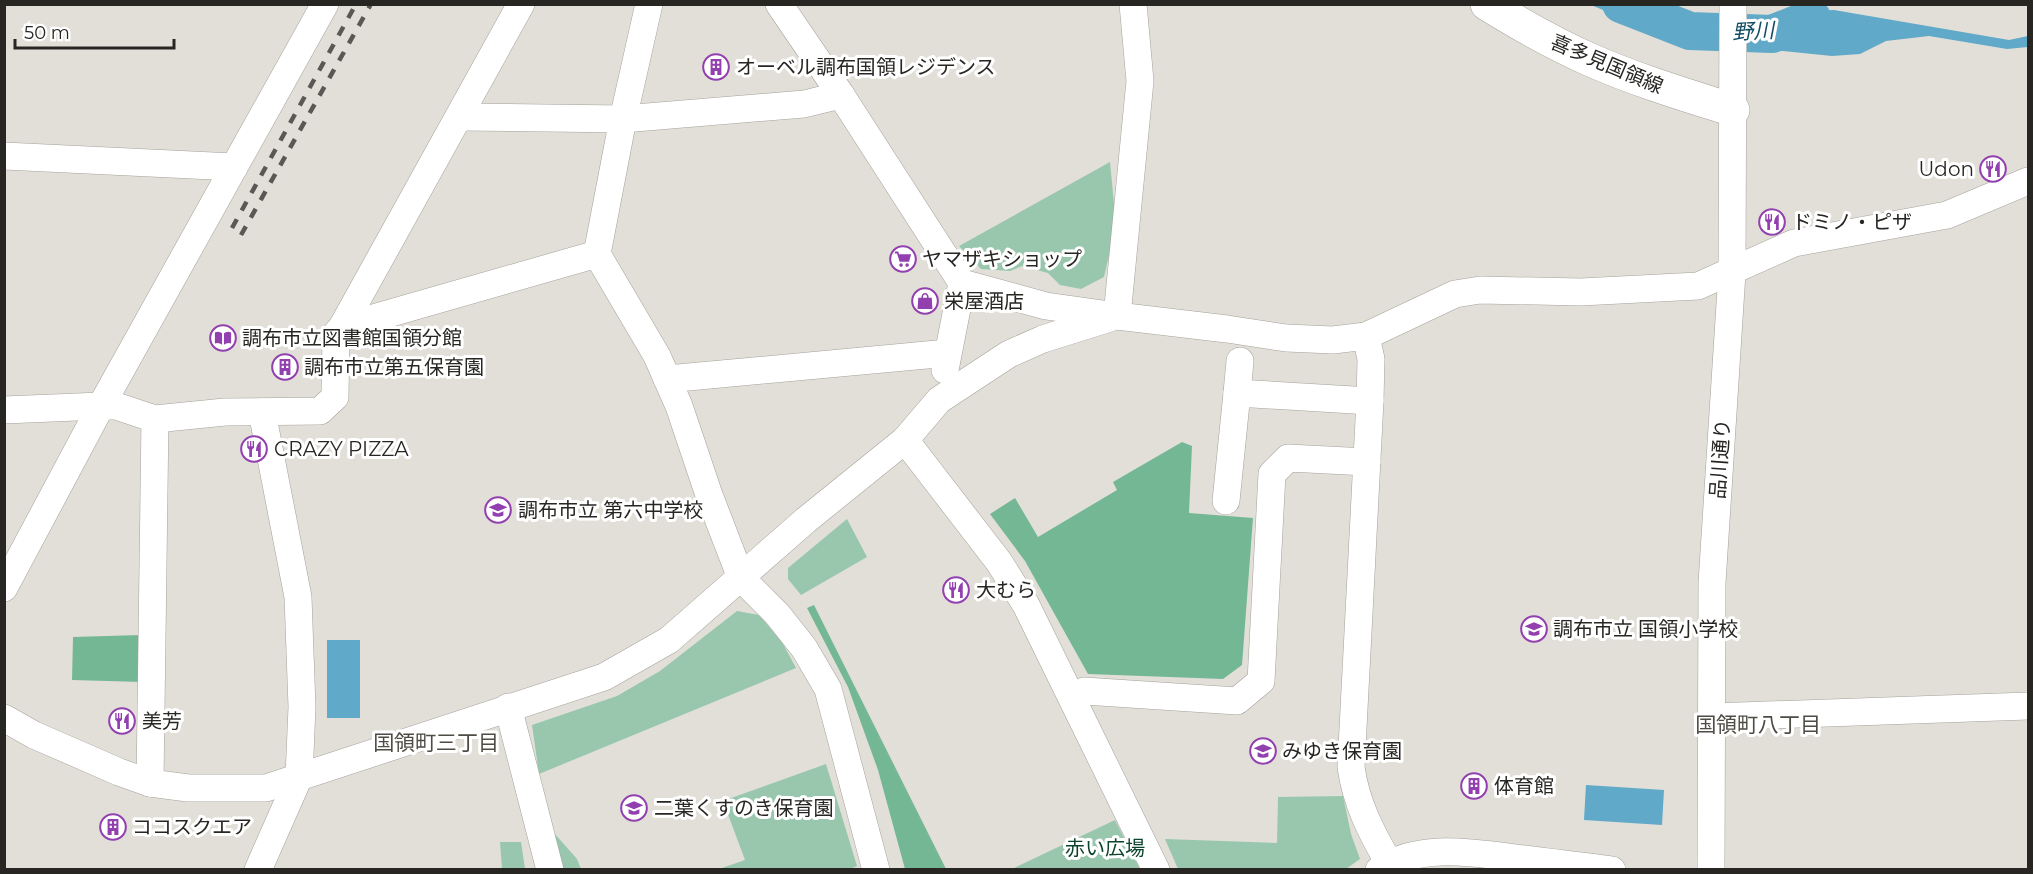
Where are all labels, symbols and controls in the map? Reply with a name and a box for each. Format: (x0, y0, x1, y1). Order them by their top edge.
scale bar (15, 12, 174, 50)
water label: 野川 (1731, 17, 1777, 45)
text: 50 m (24, 22, 70, 44)
street label: 喜多見国領線 (1547, 30, 1667, 98)
building icon: オーベル調布国領レジデンス (701, 52, 731, 82)
place label: オーベル調布国領レジデンス (736, 55, 996, 79)
restaurant icon: Udon (1978, 154, 2008, 184)
place label: Udon (1919, 157, 1974, 181)
restaurant icon: ドミノ・ピザ (1757, 207, 1787, 237)
place label: ドミノ・ピザ (1792, 210, 1912, 234)
supermarket icon: ヤマザキショップ (888, 244, 918, 274)
place label: ヤマザキショップ (922, 247, 1082, 271)
shop icon: 栄屋酒店 (910, 286, 940, 316)
place label: 栄屋酒店 (944, 289, 1024, 313)
library icon: 調布市立図書館国領分館 (208, 323, 238, 353)
place label: 調布市立図書館国領分館 (242, 326, 462, 350)
building icon: 調布市立第五保育園 (270, 352, 300, 382)
place label: 調布市立第五保育園 (304, 355, 484, 379)
street label: 品川通り (1705, 418, 1735, 500)
restaurant icon: CRAZY PIZZA (239, 434, 269, 464)
place label: CRAZY PIZZA (274, 437, 409, 461)
school or university icon: 調布市立 第六中学校 (483, 495, 513, 525)
place label: 調布市立 第六中学校 (518, 498, 703, 522)
restaurant icon: 大むら (941, 575, 971, 605)
place label: 大むら (976, 578, 1036, 602)
school or university icon: 調布市立 国領小学校 (1519, 614, 1549, 644)
place label: 調布市立 国領小学校 (1553, 617, 1738, 641)
restaurant icon: 美芳 (107, 706, 137, 736)
place label: 美芳 (142, 709, 182, 733)
district label: 国領町八丁目 (1695, 712, 1821, 737)
district label: 国領町三丁目 (373, 730, 499, 755)
school or university icon: みゆき保育園 (1248, 736, 1278, 766)
place label: みゆき保育園 (1282, 739, 1402, 763)
building icon: 体育館 (1459, 771, 1489, 801)
place label: 体育館 (1494, 774, 1554, 798)
school or university icon: 二葉くすのき保育園 (619, 793, 649, 823)
place label: 二葉くすのき保育園 (654, 796, 833, 820)
building icon: ココスクエア (98, 812, 128, 842)
place label: ココスクエア (132, 815, 252, 839)
park label: 赤い広場 (1065, 836, 1145, 860)

